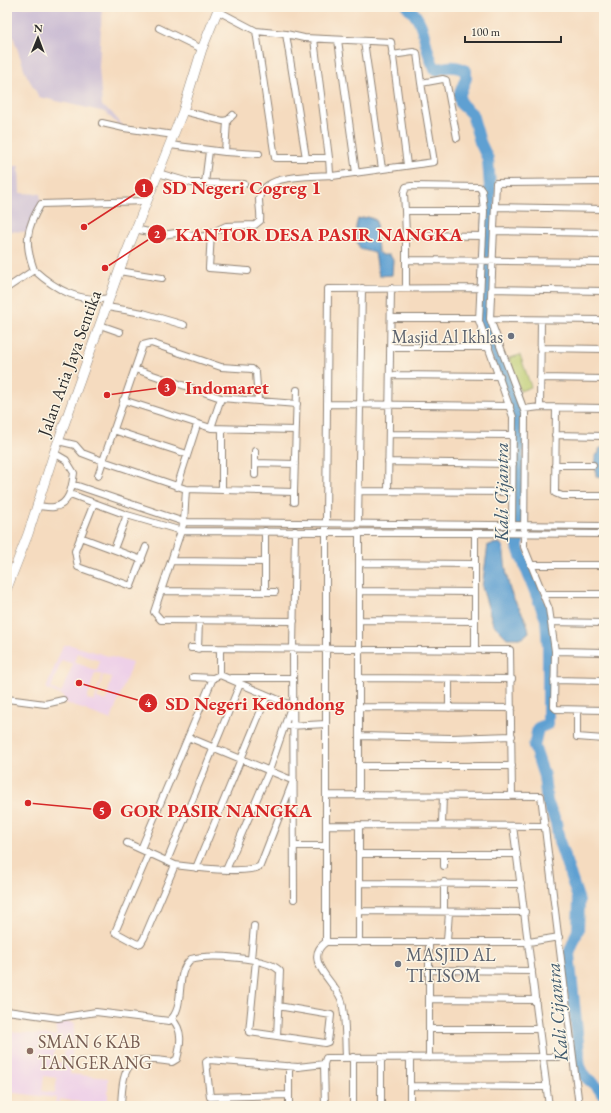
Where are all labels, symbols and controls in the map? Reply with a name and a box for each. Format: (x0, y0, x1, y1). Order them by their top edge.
north arrow (18, 18, 58, 58)
scale bar (465, 18, 561, 44)
text: N (34, 21, 43, 35)
text: 100 m (471, 24, 501, 40)
callout: SD Negeri Cogreg 1 (134, 172, 329, 203)
text: SD Negeri Cogreg 1 (163, 175, 321, 200)
text: 1 (141, 180, 147, 196)
callout: KANTOR DESA PASIR NANGKA (147, 218, 471, 249)
text: KANTOR DESA PASIR NANGKA (175, 222, 463, 247)
text: 2 (154, 226, 161, 242)
street label: Jalan Aria Jaya Sentika (31, 286, 106, 441)
place label: Masjid Al Ikhlas (391, 325, 503, 348)
marker: Masjid Al Ikhlas (506, 331, 516, 341)
callout: Indomaret (157, 371, 277, 402)
text: Indomaret (185, 375, 269, 400)
text: 3 (164, 379, 170, 395)
water label: Kali Cijantra (489, 442, 514, 543)
callout: SD Negeri Kedondong (138, 688, 353, 719)
text: SD Negeri Kedondong (165, 691, 345, 716)
text: 4 (145, 695, 152, 711)
callout: GOR PASIR NANGKA (92, 795, 320, 826)
text: GOR PASIR NANGKA (120, 798, 312, 823)
text: 5 (99, 803, 105, 819)
place label: MASJID AL TITISOM (406, 943, 496, 987)
marker: MASJID AL TITISOM (393, 959, 403, 969)
water label: Kali Cijantra (540, 961, 574, 1064)
place label: SMAN 6 KAB TANGERANG (38, 1030, 152, 1074)
marker: SMAN 6 KAB TANGERANG (25, 1046, 35, 1056)

